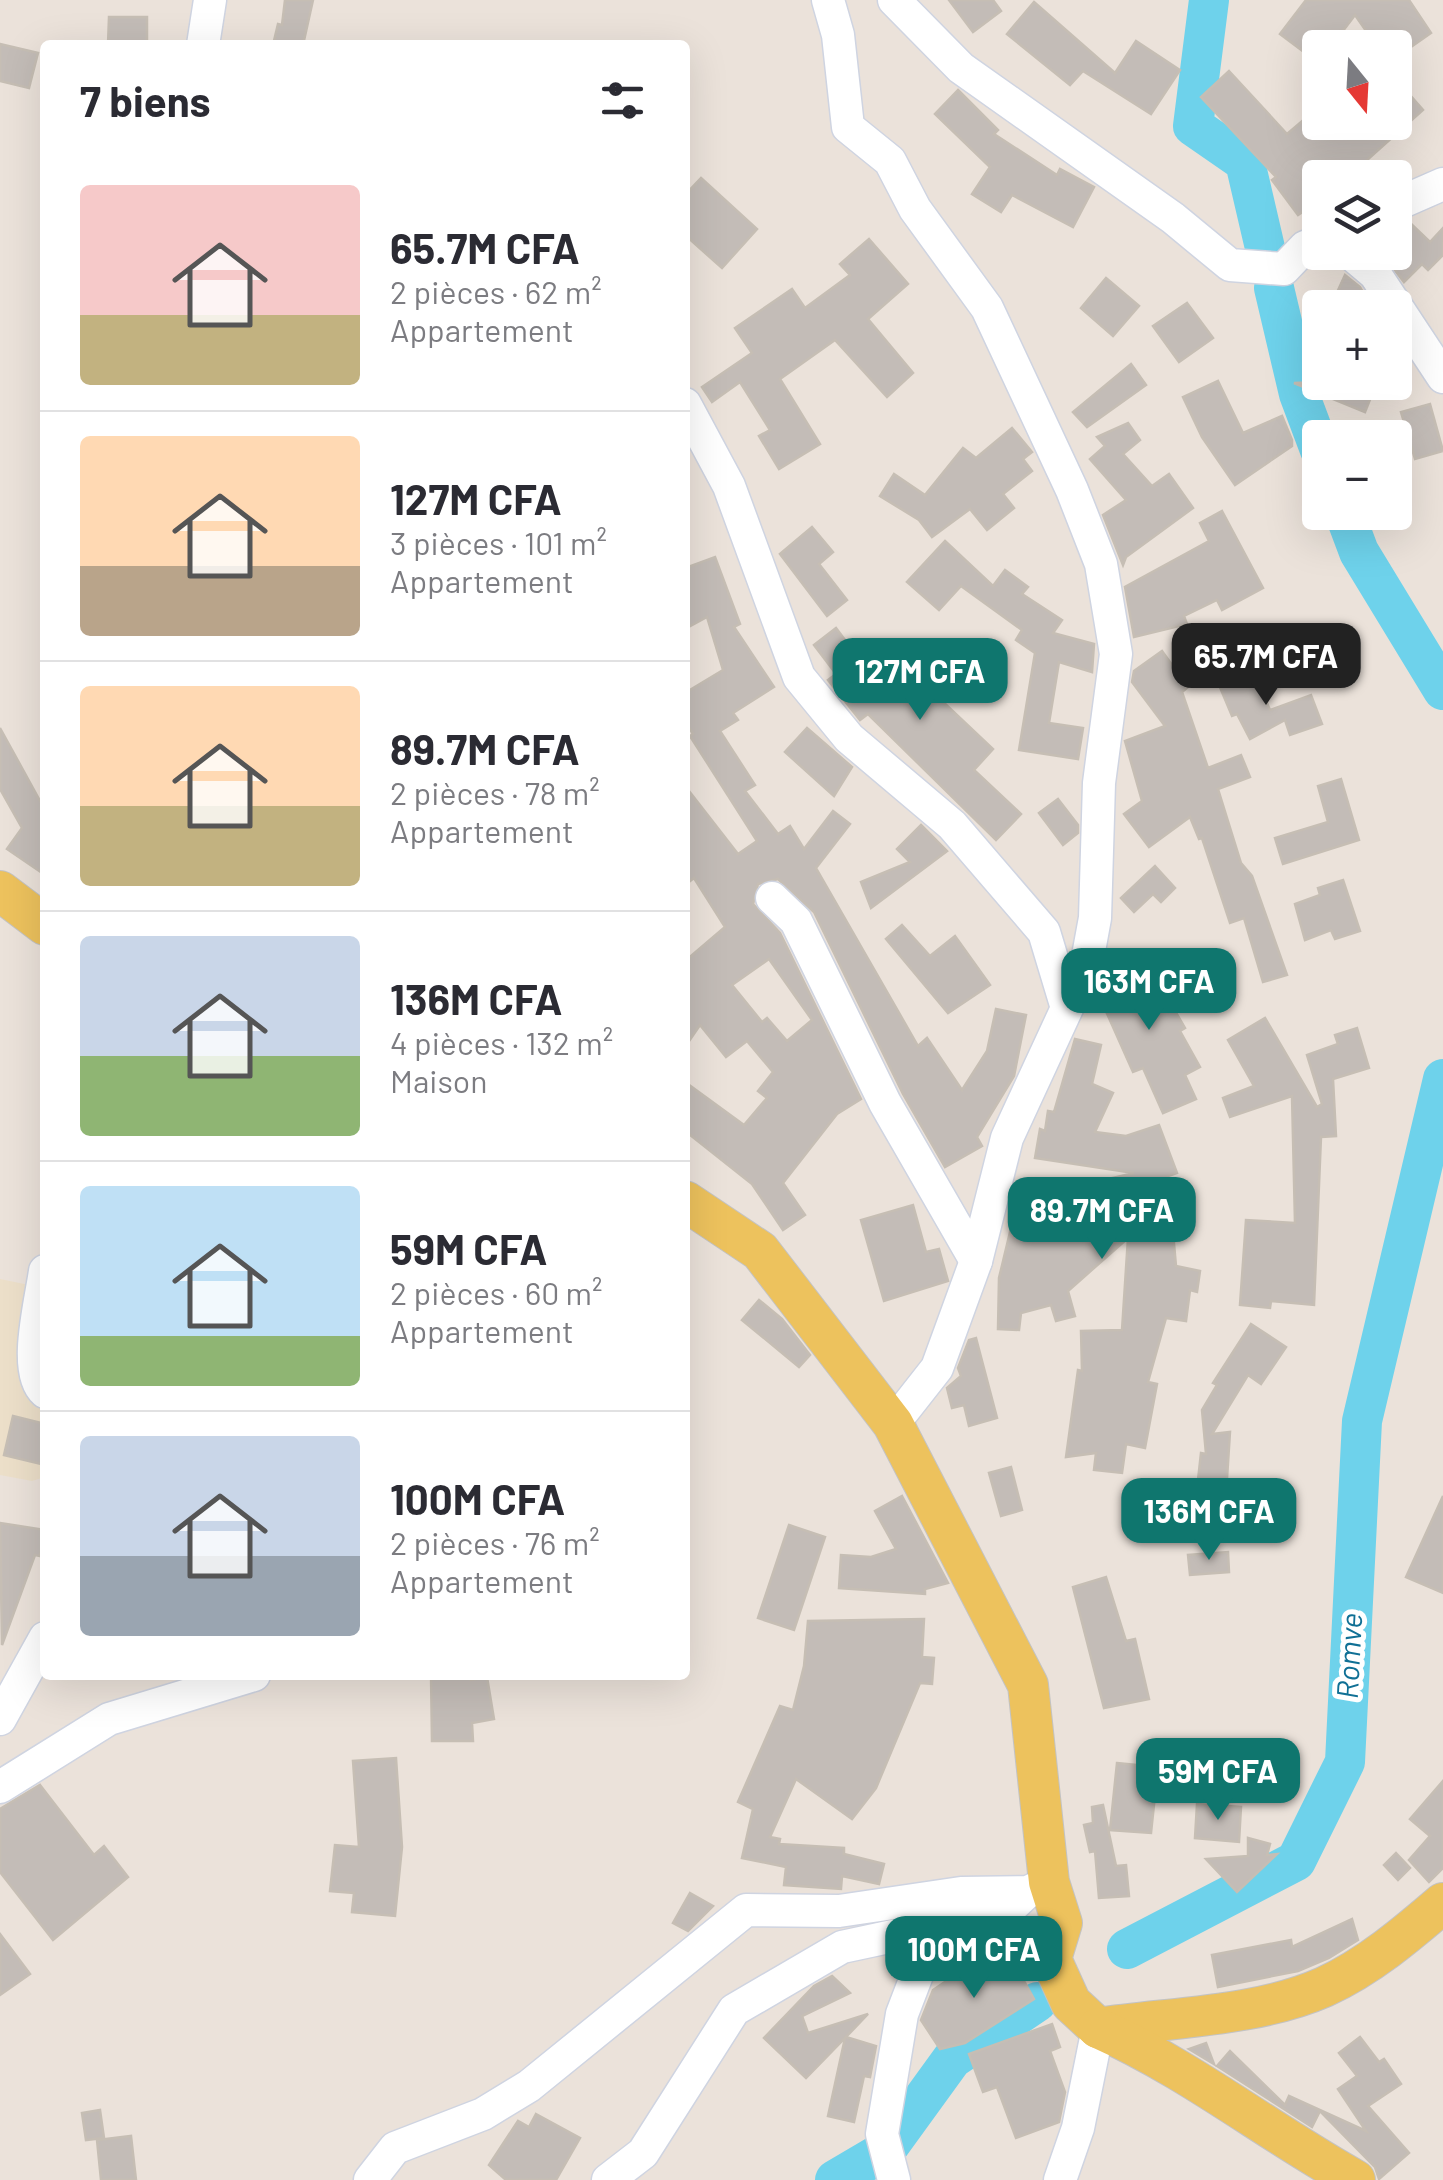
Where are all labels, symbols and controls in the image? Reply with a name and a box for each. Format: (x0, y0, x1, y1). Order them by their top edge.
north arrow (1302, 30, 1412, 140)
map controls (1302, 30, 1412, 530)
icon: filters (595, 73, 650, 128)
text: 7 biens (80, 75, 211, 125)
button: layers (1302, 160, 1412, 270)
text: 65.7M CFA (390, 222, 580, 272)
icon: home (160, 225, 280, 345)
text: 2 pièces · 62 m² (390, 272, 602, 310)
button: + (1302, 290, 1412, 400)
text: Appartement (390, 310, 574, 348)
button: − (1302, 420, 1412, 530)
text: 127M CFA (390, 473, 562, 523)
icon: home (160, 476, 280, 596)
text: 3 pièces · 101 m² (390, 523, 607, 561)
text: Appartement (390, 561, 574, 599)
pin: 65.7M CFA (1152, 623, 1380, 708)
text: 65.7M CFA (1194, 636, 1338, 674)
pin: 127M CFA (817, 638, 1023, 723)
text: 127M CFA (855, 651, 985, 689)
text: 89.7M CFA (390, 723, 580, 773)
icon: home (160, 726, 280, 846)
text: 2 pièces · 78 m² (390, 773, 600, 811)
text: Appartement (390, 811, 574, 849)
pin: 163M CFA (1046, 948, 1252, 1033)
text: 163M CFA (1083, 961, 1215, 999)
text: 136M CFA (390, 973, 563, 1023)
icon: home (160, 976, 280, 1096)
text: 4 pièces · 132 m² (390, 1023, 613, 1061)
text: Maison (390, 1061, 487, 1099)
pin: 89.7M CFA (988, 1177, 1216, 1262)
text: 89.7M CFA (1030, 1190, 1174, 1228)
text: 59M CFA (390, 1223, 547, 1273)
icon: home (160, 1226, 280, 1346)
text: 2 pièces · 60 m² (390, 1273, 603, 1311)
text: Appartement (390, 1311, 574, 1349)
text: 100M CFA (390, 1473, 565, 1523)
icon: home (160, 1476, 280, 1596)
pin: 136M CFA (1106, 1478, 1312, 1563)
text: 136M CFA (1143, 1491, 1275, 1529)
text: 2 pièces · 76 m² (390, 1523, 600, 1561)
text: Appartement (390, 1561, 574, 1599)
water label: Romve (1328, 1612, 1368, 1700)
pin: 59M CFA (1126, 1738, 1310, 1823)
text: 59M CFA (1158, 1751, 1278, 1789)
pin: 100M CFA (871, 1916, 1077, 2001)
text: 100M CFA (907, 1929, 1041, 1967)

